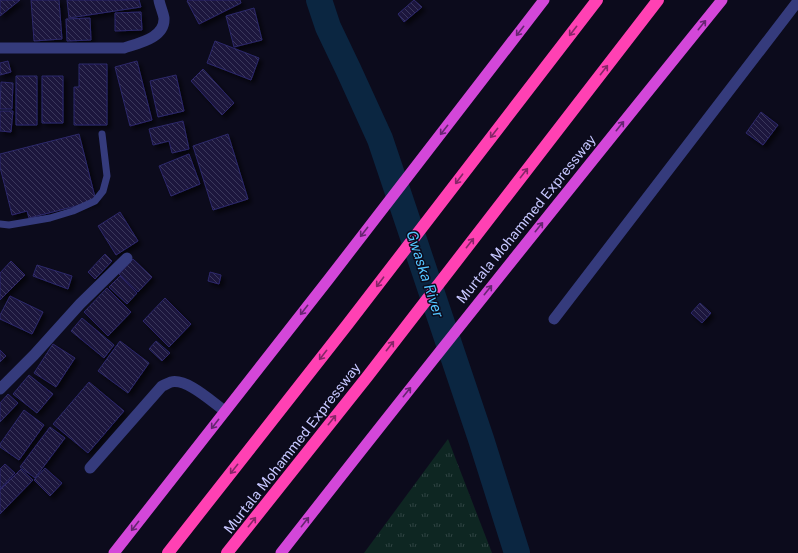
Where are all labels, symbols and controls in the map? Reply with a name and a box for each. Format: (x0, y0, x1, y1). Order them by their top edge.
one-way arrow (698, 19, 706, 30)
one-way arrow (516, 25, 525, 36)
one-way arrow (569, 25, 578, 36)
one-way arrow (599, 65, 608, 76)
one-way arrow (616, 120, 625, 131)
one-way arrow (439, 124, 448, 135)
one-way arrow (489, 128, 498, 139)
street label: Murtala Mohammed Expressway (453, 131, 599, 306)
one-way arrow (520, 167, 528, 178)
one-way arrow (455, 173, 463, 184)
one-way arrow (534, 221, 543, 232)
one-way arrow (360, 227, 368, 238)
water label: Gwaska River (403, 228, 448, 320)
one-way arrow (465, 238, 474, 249)
one-way arrow (375, 276, 384, 287)
one-way arrow (484, 284, 492, 295)
one-way arrow (299, 305, 308, 316)
one-way arrow (386, 341, 395, 352)
one-way arrow (319, 350, 327, 361)
street label: Murtala Mohammed Expressway (220, 359, 364, 537)
one-way arrow (403, 386, 411, 397)
one-way arrow (328, 415, 337, 426)
one-way arrow (211, 418, 219, 429)
one-way arrow (230, 463, 239, 474)
one-way arrow (247, 517, 256, 528)
one-way arrow (301, 517, 309, 528)
one-way arrow (131, 521, 139, 532)

